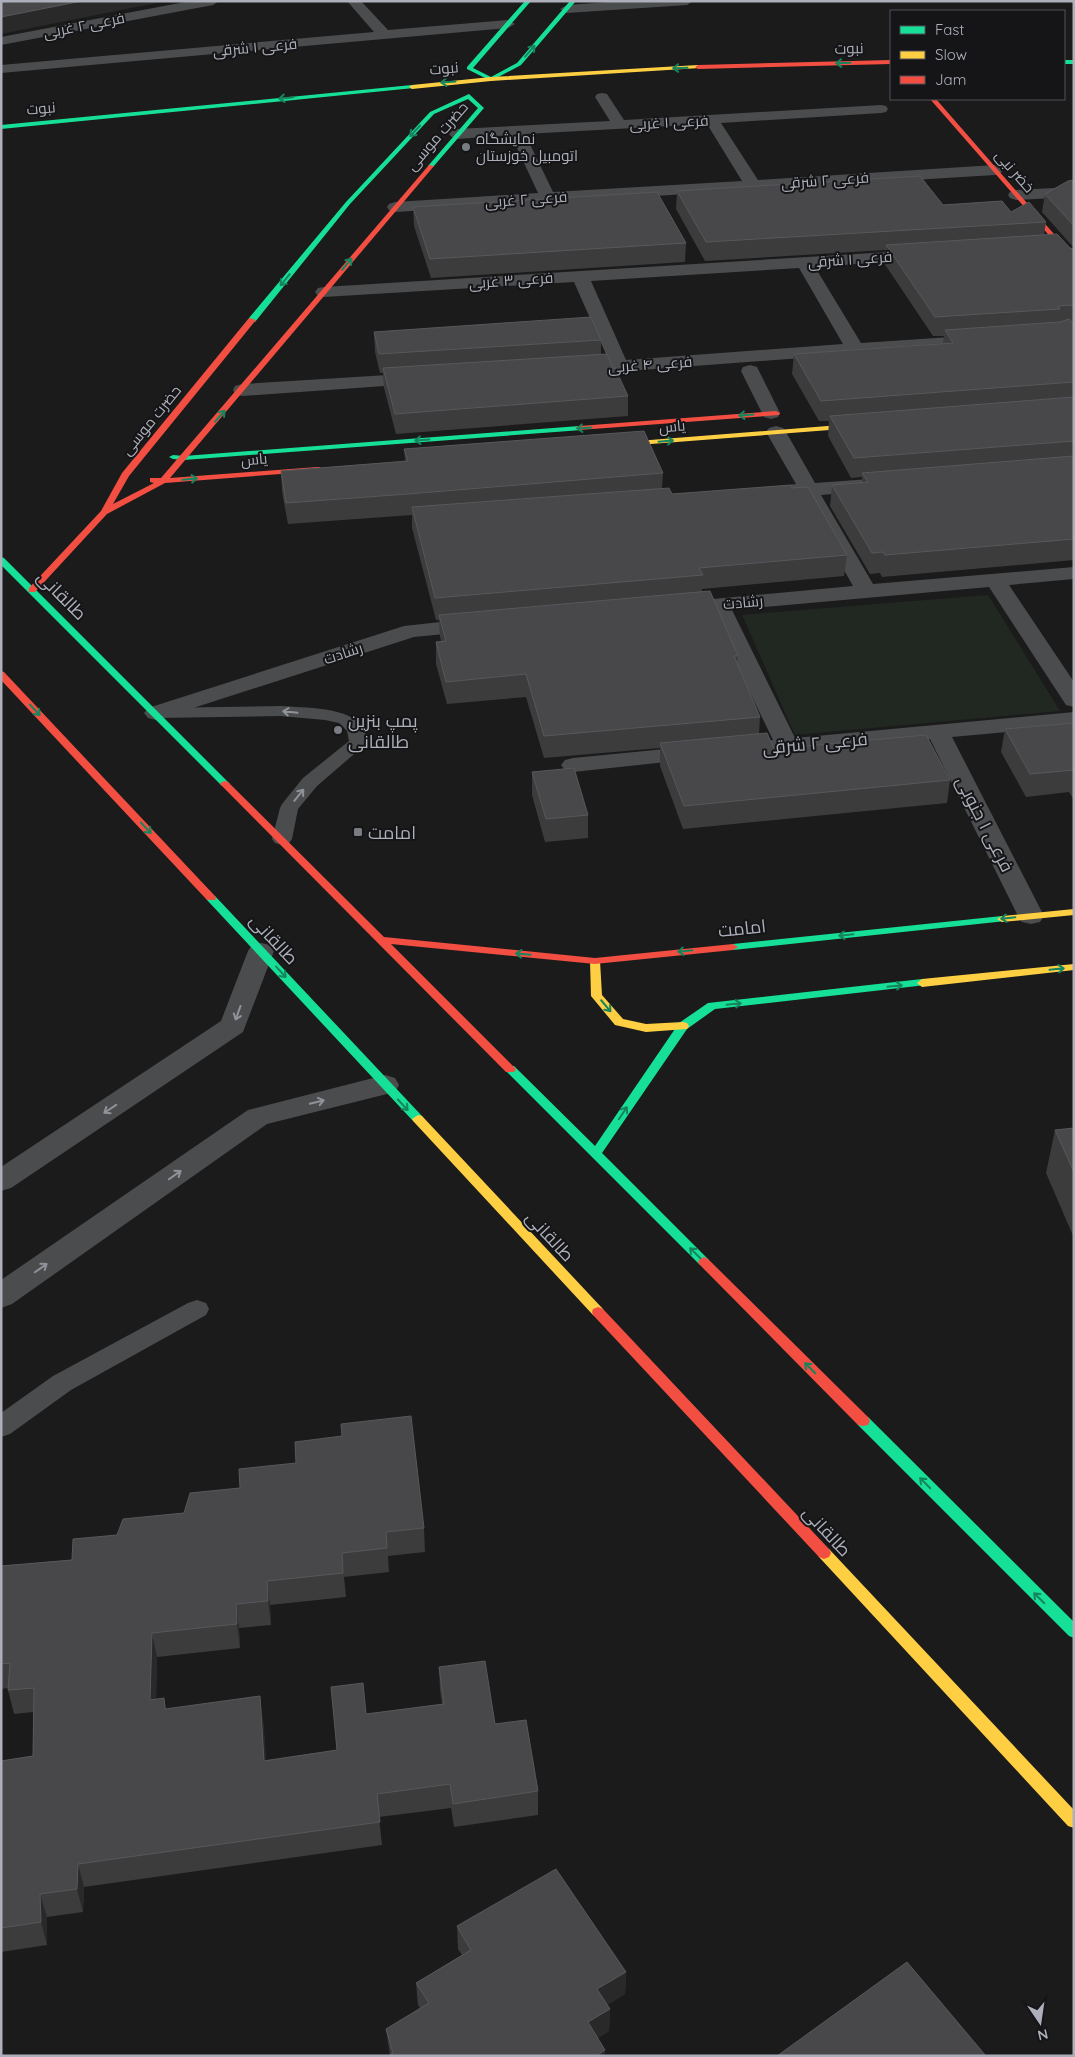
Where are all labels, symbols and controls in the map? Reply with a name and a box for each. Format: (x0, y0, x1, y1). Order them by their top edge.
street label: فرعی ۲ غربی (42, 8, 126, 43)
legend (890, 10, 1065, 100)
text: Fast (935, 20, 964, 39)
street label: فرعی ۱ شرقی (212, 34, 298, 61)
street label: نبوت (834, 38, 864, 58)
one-way arrow (525, 45, 536, 58)
text: Slow (935, 45, 967, 64)
street label: نبوت (429, 57, 459, 79)
one-way arrow (835, 58, 851, 68)
one-way arrow (672, 63, 688, 72)
text: Jam (935, 70, 966, 89)
one-way arrow (440, 78, 456, 87)
one-way arrow (279, 94, 295, 103)
street label: نبوت (26, 97, 56, 119)
street label: حضرت موسی (402, 98, 473, 175)
street label: فرعی ۱ غربی (629, 110, 709, 135)
one-way arrow (409, 125, 421, 138)
place label: نمایشگاه اتومبیل خوزستان (476, 129, 578, 166)
marker: نمایشگاه اتومبیل خوزستان (460, 141, 472, 153)
street label: خضر نبی (990, 146, 1039, 197)
street label: فرعی ۲ شرقی (780, 167, 870, 194)
street label: فرعی ۲ غربی (484, 187, 568, 212)
street label: فرعی ۱ شرقی (807, 247, 893, 272)
one-way arrow (342, 258, 353, 271)
street label: فرعی ۳ غربی (468, 268, 554, 293)
one-way arrow (279, 273, 290, 286)
street label: فرعی ۴ غربی (607, 352, 693, 377)
street label: حضرت موسی (117, 381, 186, 460)
one-way arrow (215, 409, 226, 422)
one-way arrow (738, 411, 754, 420)
street label: یاس (658, 415, 686, 438)
one-way arrow (576, 423, 592, 432)
one-way arrow (414, 435, 430, 445)
one-way arrow (658, 436, 674, 446)
street label: یاس (240, 448, 268, 471)
one-way arrow (182, 475, 198, 484)
street label: طالقانی (32, 565, 92, 625)
street label: رشادت (722, 591, 764, 613)
street label: رشادت (321, 638, 365, 668)
one-way arrow (29, 703, 41, 716)
one-way arrow (282, 707, 298, 717)
place label: پمپ بنزین طالقانی (348, 709, 418, 753)
marker: پمپ بنزین طالقانی (332, 724, 344, 736)
street label: فرعی ۲ شرقی (761, 727, 869, 759)
street label: فرعی ۱ جنوبی (951, 772, 1019, 876)
one-way arrow (294, 788, 305, 801)
place label: امامت (368, 821, 416, 844)
one-way arrow (140, 822, 152, 834)
marker: امامت (352, 826, 364, 838)
street label: طالقانی (245, 909, 303, 969)
one-way arrow (1000, 913, 1016, 923)
street label: امامت (717, 914, 767, 942)
one-way arrow (838, 930, 854, 940)
one-way arrow (677, 947, 693, 956)
one-way arrow (515, 949, 531, 959)
one-way arrow (1048, 964, 1064, 973)
one-way arrow (275, 966, 287, 979)
one-way arrow (887, 981, 903, 991)
one-way arrow (600, 999, 611, 1012)
one-way arrow (725, 999, 741, 1009)
one-way arrow (233, 1005, 242, 1020)
one-way arrow (309, 1097, 325, 1106)
one-way arrow (397, 1098, 409, 1111)
one-way arrow (103, 1103, 117, 1114)
one-way arrow (618, 1106, 628, 1120)
one-way arrow (167, 1170, 181, 1180)
street label: طالقانی (521, 1206, 579, 1266)
one-way arrow (689, 1247, 701, 1259)
one-way arrow (34, 1263, 48, 1273)
one-way arrow (804, 1362, 816, 1374)
one-way arrow (918, 1477, 931, 1489)
street label: طالقانی (798, 1501, 856, 1561)
one-way arrow (1033, 1592, 1045, 1604)
north arrow (1015, 1997, 1065, 2047)
text: N (1036, 2025, 1050, 2045)

